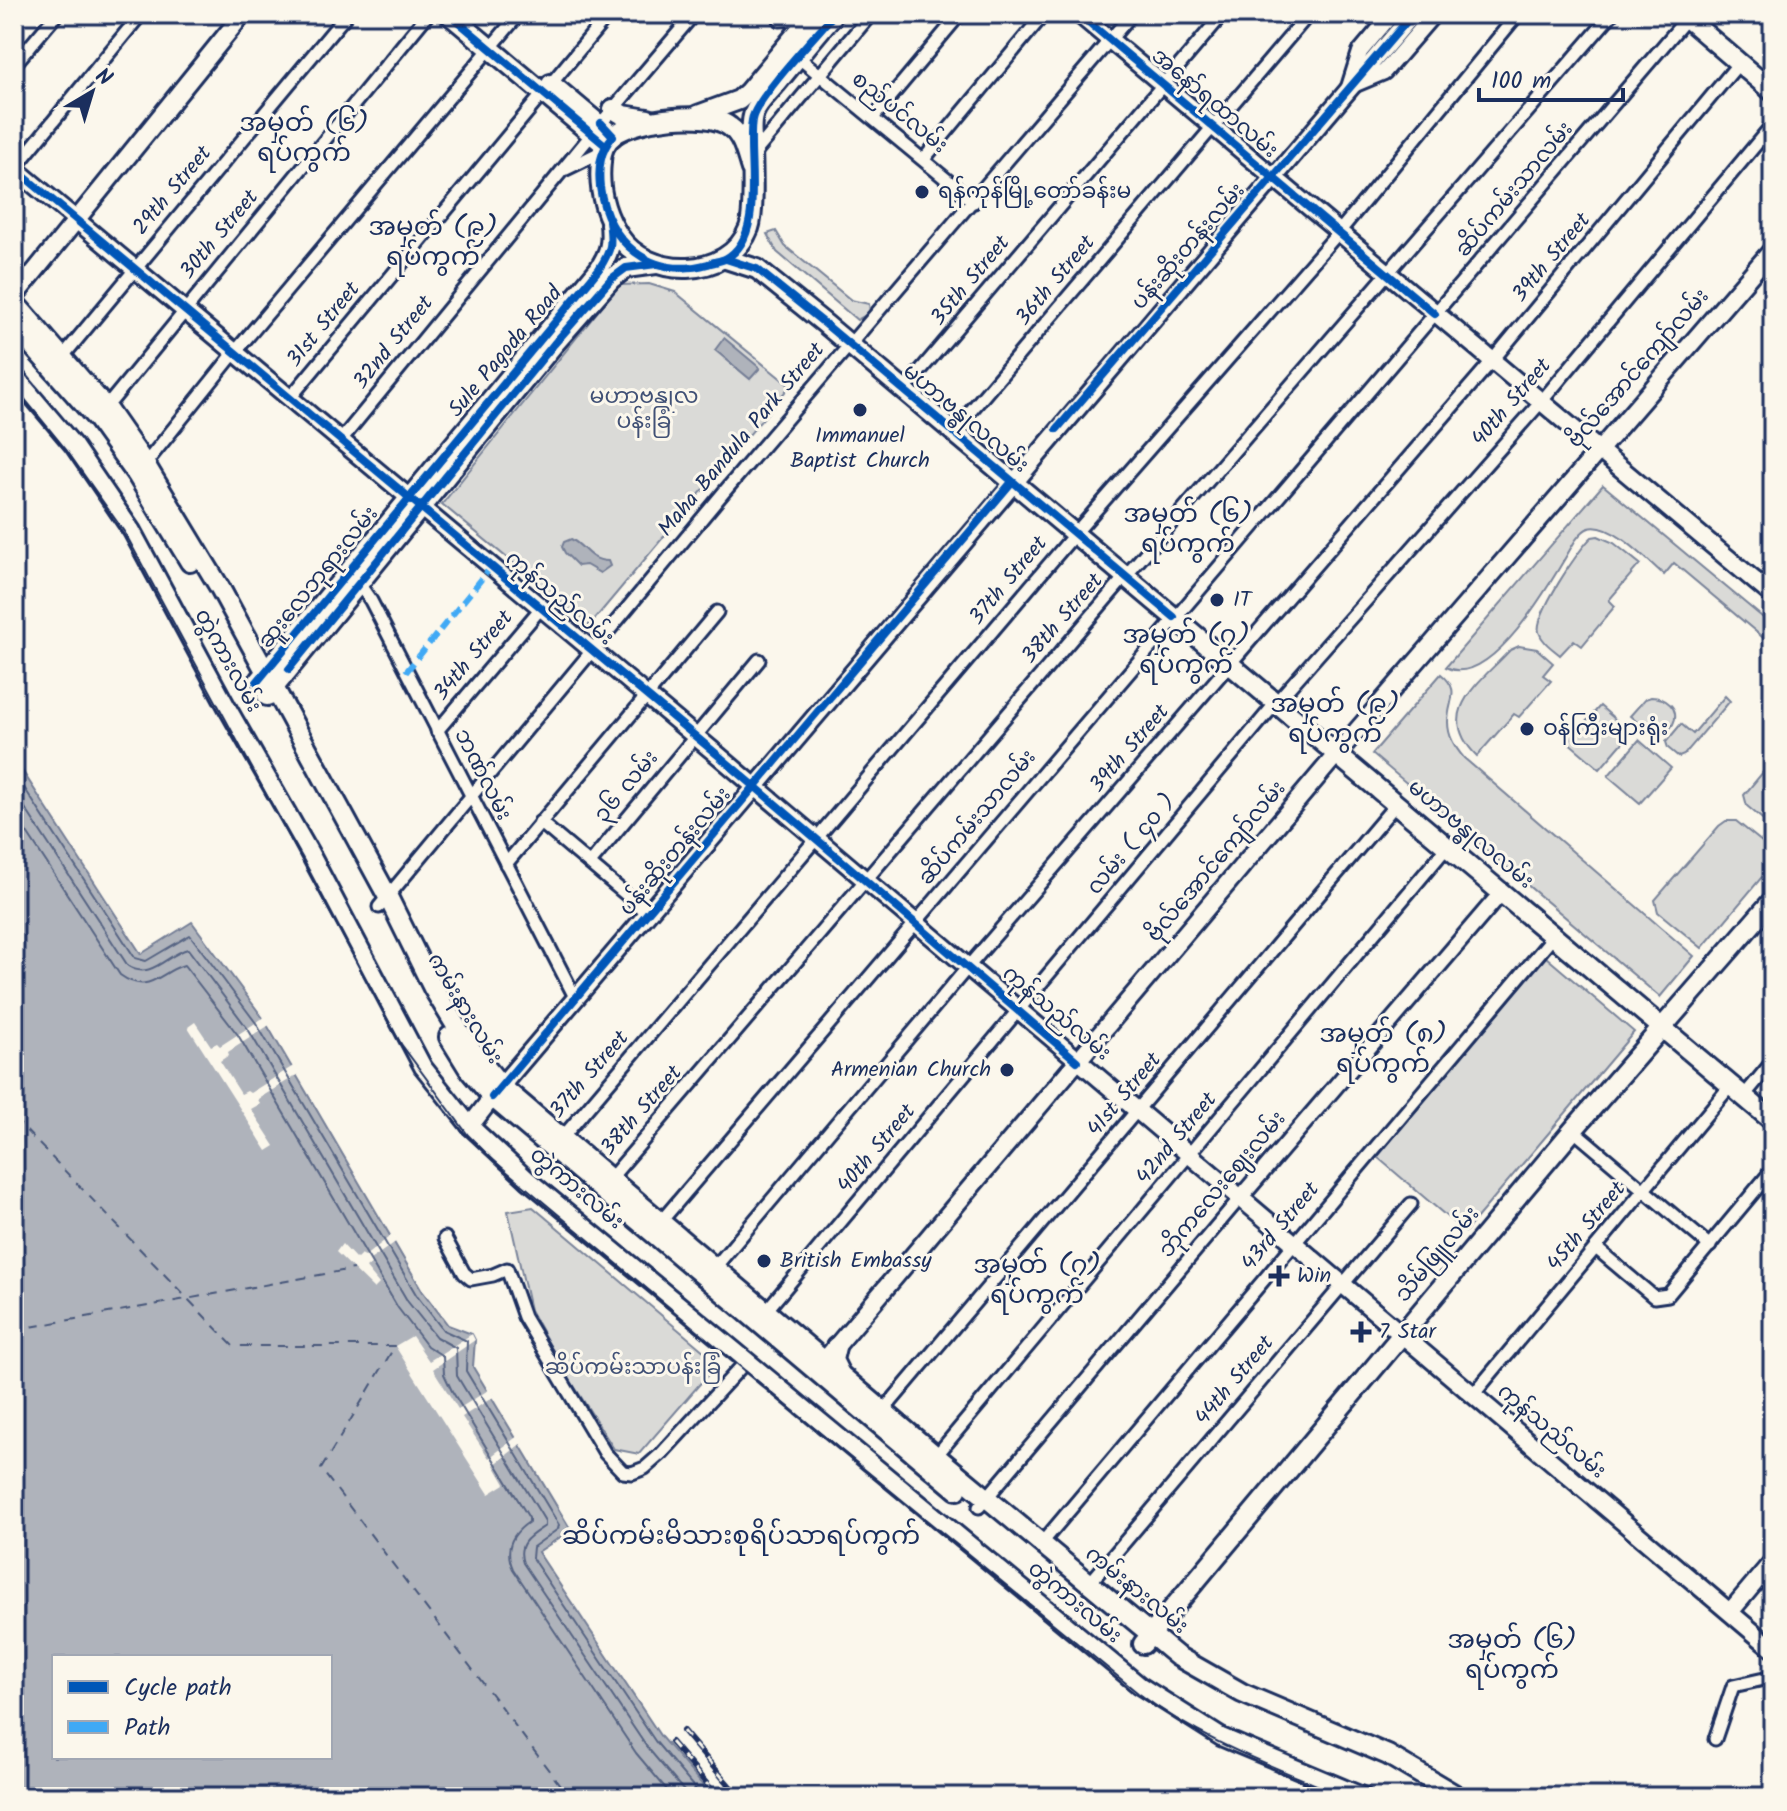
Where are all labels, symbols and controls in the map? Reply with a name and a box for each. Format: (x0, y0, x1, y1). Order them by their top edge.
street label: အနော်ရထာလမ်း (1143, 40, 1285, 168)
north arrow (52, 52, 132, 132)
scale bar (1479, 52, 1623, 102)
text: N (87, 60, 119, 96)
text: 100 m (1491, 62, 1551, 101)
street label: စည်ပင်လမ်း (843, 63, 955, 163)
district label: အမှတ် (၆) ရပ်ကွက် (239, 103, 369, 175)
street label: ဆိပ်ကမ်းသာလမ်း (1447, 114, 1583, 266)
street label: 29th Street (125, 138, 222, 244)
place label: ရန်ကုန်မြို့တော်ခန်းမ (938, 175, 1131, 210)
street label: ပန်းဆိုးတန်းလမ်း (1123, 175, 1255, 319)
street label: 30th Street (172, 182, 269, 288)
marker: ရန်ကုန်မြို့တော်ခန်းမ (913, 183, 931, 201)
street label: 39th Street (1504, 205, 1600, 311)
district label: အမှတ် (၉) ရပ်ကွက် (368, 207, 498, 279)
street label: 36th Street (1007, 227, 1105, 334)
street label: 35th Street (922, 228, 1020, 334)
street label: 31st Street (278, 274, 370, 376)
street label: Sule Pagoda Road (440, 277, 573, 426)
street label: ဗိုလ်အောင်ကျော်လမ်း (1559, 281, 1719, 457)
street label: 32nd Street (345, 288, 443, 398)
street label: Maha Bandula Park Street (650, 334, 835, 545)
street label: 40th Street (1463, 350, 1561, 455)
street label: မဟာဗန္ဓုလလမ်း (894, 355, 1036, 483)
park label: မဟာဗန္ဓုလ ပန်းခြံ (590, 380, 698, 440)
marker: Immanuel Baptist Church (851, 401, 869, 419)
place label: Immanuel Baptist Church (790, 419, 930, 479)
district label: အမှတ် (၆) ရပ်ကွက် (1123, 494, 1253, 566)
street label: ဆူးလေဘုရားလမ်း (250, 499, 388, 657)
street label: 37th Street (961, 528, 1057, 633)
street label: ကုန်သည်လမ်း (497, 543, 621, 655)
street label: 38th Street (1013, 565, 1113, 672)
place label: IT (1233, 583, 1254, 618)
marker: IT (1208, 591, 1226, 609)
street label: 34th Street (425, 602, 523, 709)
street label: တွဲကားလမ်း (184, 603, 270, 719)
district label: အမှတ် (၇) ရပ်ကွက် (1122, 615, 1250, 687)
district label: အမှတ် (၉) ရပ်ကွက် (1270, 684, 1400, 756)
street label: 39th Street (1081, 696, 1179, 801)
place label: ဝန်ကြီးများရုံး (1543, 712, 1668, 747)
marker: ဝန်ကြီးများရုံး (1518, 720, 1536, 738)
street label: ဘဏ်လမ်း (444, 723, 520, 827)
street label: ဆိပ်ကမ်းသာလမ်း (910, 742, 1046, 894)
street label: ၃၆ လမ်း (586, 743, 668, 831)
street label: မဟာဗန္ဓုလလမ်း (1399, 771, 1541, 899)
street label: ဗိုလ်အောင်ကျော်လမ်း (1139, 773, 1295, 951)
street label: ပန်းဆိုးတန်းလမ်း (611, 780, 741, 924)
street label: လမ်း ( ၄၀ ) (1079, 786, 1185, 904)
street label: ကမ်းနားလမ်း (417, 947, 511, 1071)
street label: ကုန်သည်လမ်း (994, 958, 1118, 1070)
district label: အမှတ် (၈) ရပ်ကွက် (1319, 1014, 1447, 1086)
street label: 37th Street (541, 1023, 639, 1127)
street label: 41st Street (1079, 1044, 1171, 1145)
place label: Armenian Church (831, 1053, 991, 1088)
street label: 38th Street (592, 1057, 692, 1164)
marker: Armenian Church (998, 1061, 1016, 1079)
street label: 42nd Street (1128, 1084, 1227, 1193)
street label: 40th Street (829, 1096, 925, 1202)
street label: ဘိုကလေးဈေးလမ်း (1151, 1104, 1295, 1266)
street label: တွဲကားလမ်း (521, 1139, 631, 1239)
street label: 43rd Street (1233, 1174, 1329, 1279)
street label: 45th Street (1539, 1174, 1636, 1280)
street label: သိမ်ဖြူလမ်း (1387, 1199, 1489, 1311)
place label: British Embassy (780, 1244, 932, 1279)
district label: အမှတ် (၇) ရပ်ကွက် (973, 1245, 1101, 1317)
marker: British Embassy (755, 1252, 773, 1270)
place label: Win (1297, 1259, 1331, 1294)
marker: Win (1268, 1265, 1290, 1287)
place label: 7 Star (1379, 1315, 1437, 1350)
marker: 7 Star (1350, 1321, 1372, 1343)
street label: 44th Street (1187, 1328, 1284, 1434)
park label: ဆိပ်ကမ်းသာပန်းခြံ (545, 1351, 721, 1386)
street label: ကုန်သည်လမ်း (1489, 1376, 1613, 1488)
district label: ဆိပ်ကမ်းမိသားစုရိပ်သာရပ်ကွက် (562, 1516, 920, 1558)
street label: ကမ်းနားလမ်း (1077, 1538, 1195, 1644)
street label: တွဲကားလမ်း (1019, 1553, 1129, 1653)
district label: အမှတ် (၆) ရပ်ကွက် (1447, 1620, 1577, 1692)
legend (52, 1655, 332, 1759)
text: Cycle path (124, 1669, 232, 1708)
text: Path (124, 1709, 170, 1748)

